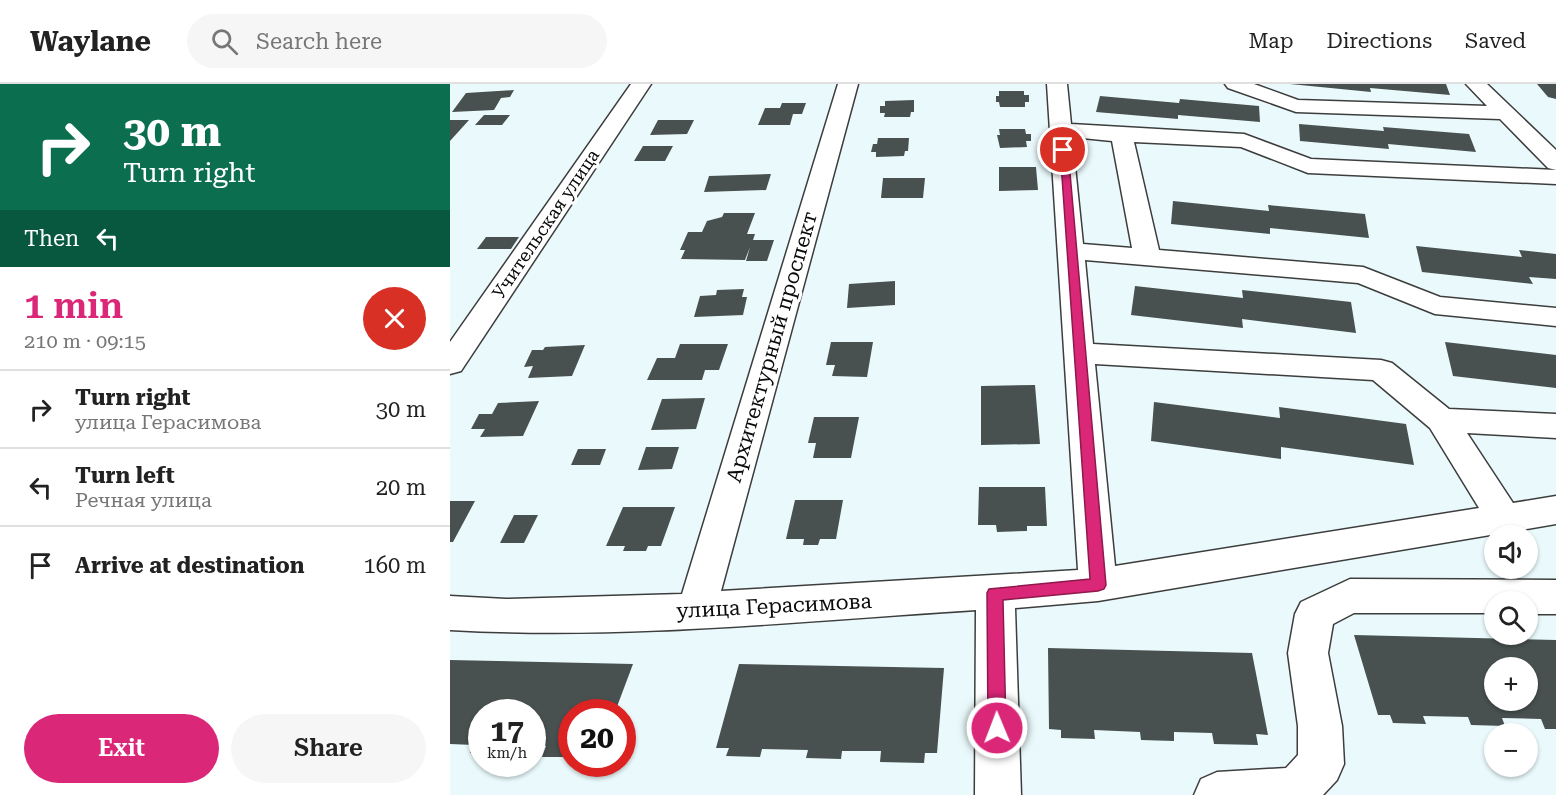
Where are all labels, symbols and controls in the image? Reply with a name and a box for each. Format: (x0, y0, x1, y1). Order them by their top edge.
search box (187, 14, 607, 68)
text: Waylane (30, 25, 151, 58)
icon: search (208, 25, 241, 58)
text: Search here (256, 29, 382, 54)
text: Map (1249, 29, 1293, 53)
text: Directions (1326, 29, 1432, 53)
text: Saved (1465, 29, 1526, 53)
text: 30 m (123, 107, 221, 156)
icon: right (24, 108, 102, 186)
pin (1037, 124, 1088, 175)
icon: arrive (1046, 133, 1079, 166)
street label: Учительская улица (488, 145, 604, 302)
text: Turn right (123, 157, 256, 189)
street label: Архитектурный проспект (722, 209, 822, 485)
icon: left (91, 222, 124, 255)
text: Then (24, 226, 79, 251)
text: 1 min (24, 285, 123, 327)
button: close (363, 287, 426, 350)
text: 210 m · 09:15 (24, 329, 146, 353)
text: Turn right (75, 385, 190, 410)
icon: right (24, 393, 57, 426)
text: 30 m (376, 397, 426, 422)
text: улица Герасимова (75, 410, 261, 434)
text: Turn left (75, 463, 175, 488)
icon: left (24, 471, 57, 504)
text: 20 m (376, 475, 426, 500)
text: Речная улица (75, 488, 212, 512)
map controls (1484, 525, 1538, 777)
button: sound (1484, 525, 1538, 579)
icon: arrive (24, 549, 57, 582)
text: Arrive at destination (75, 553, 304, 578)
text: 160 m (363, 553, 426, 578)
street label: улица Герасимова (676, 589, 873, 623)
button: search (1484, 591, 1538, 645)
button: + (1484, 657, 1538, 711)
position arrow (965, 696, 1029, 760)
speed limit sign: 20 (558, 699, 636, 777)
text: 17 (490, 713, 524, 748)
button: Exit (24, 714, 219, 783)
button: Share (231, 714, 426, 783)
button: − (1484, 723, 1538, 777)
text: km/h (487, 744, 527, 762)

